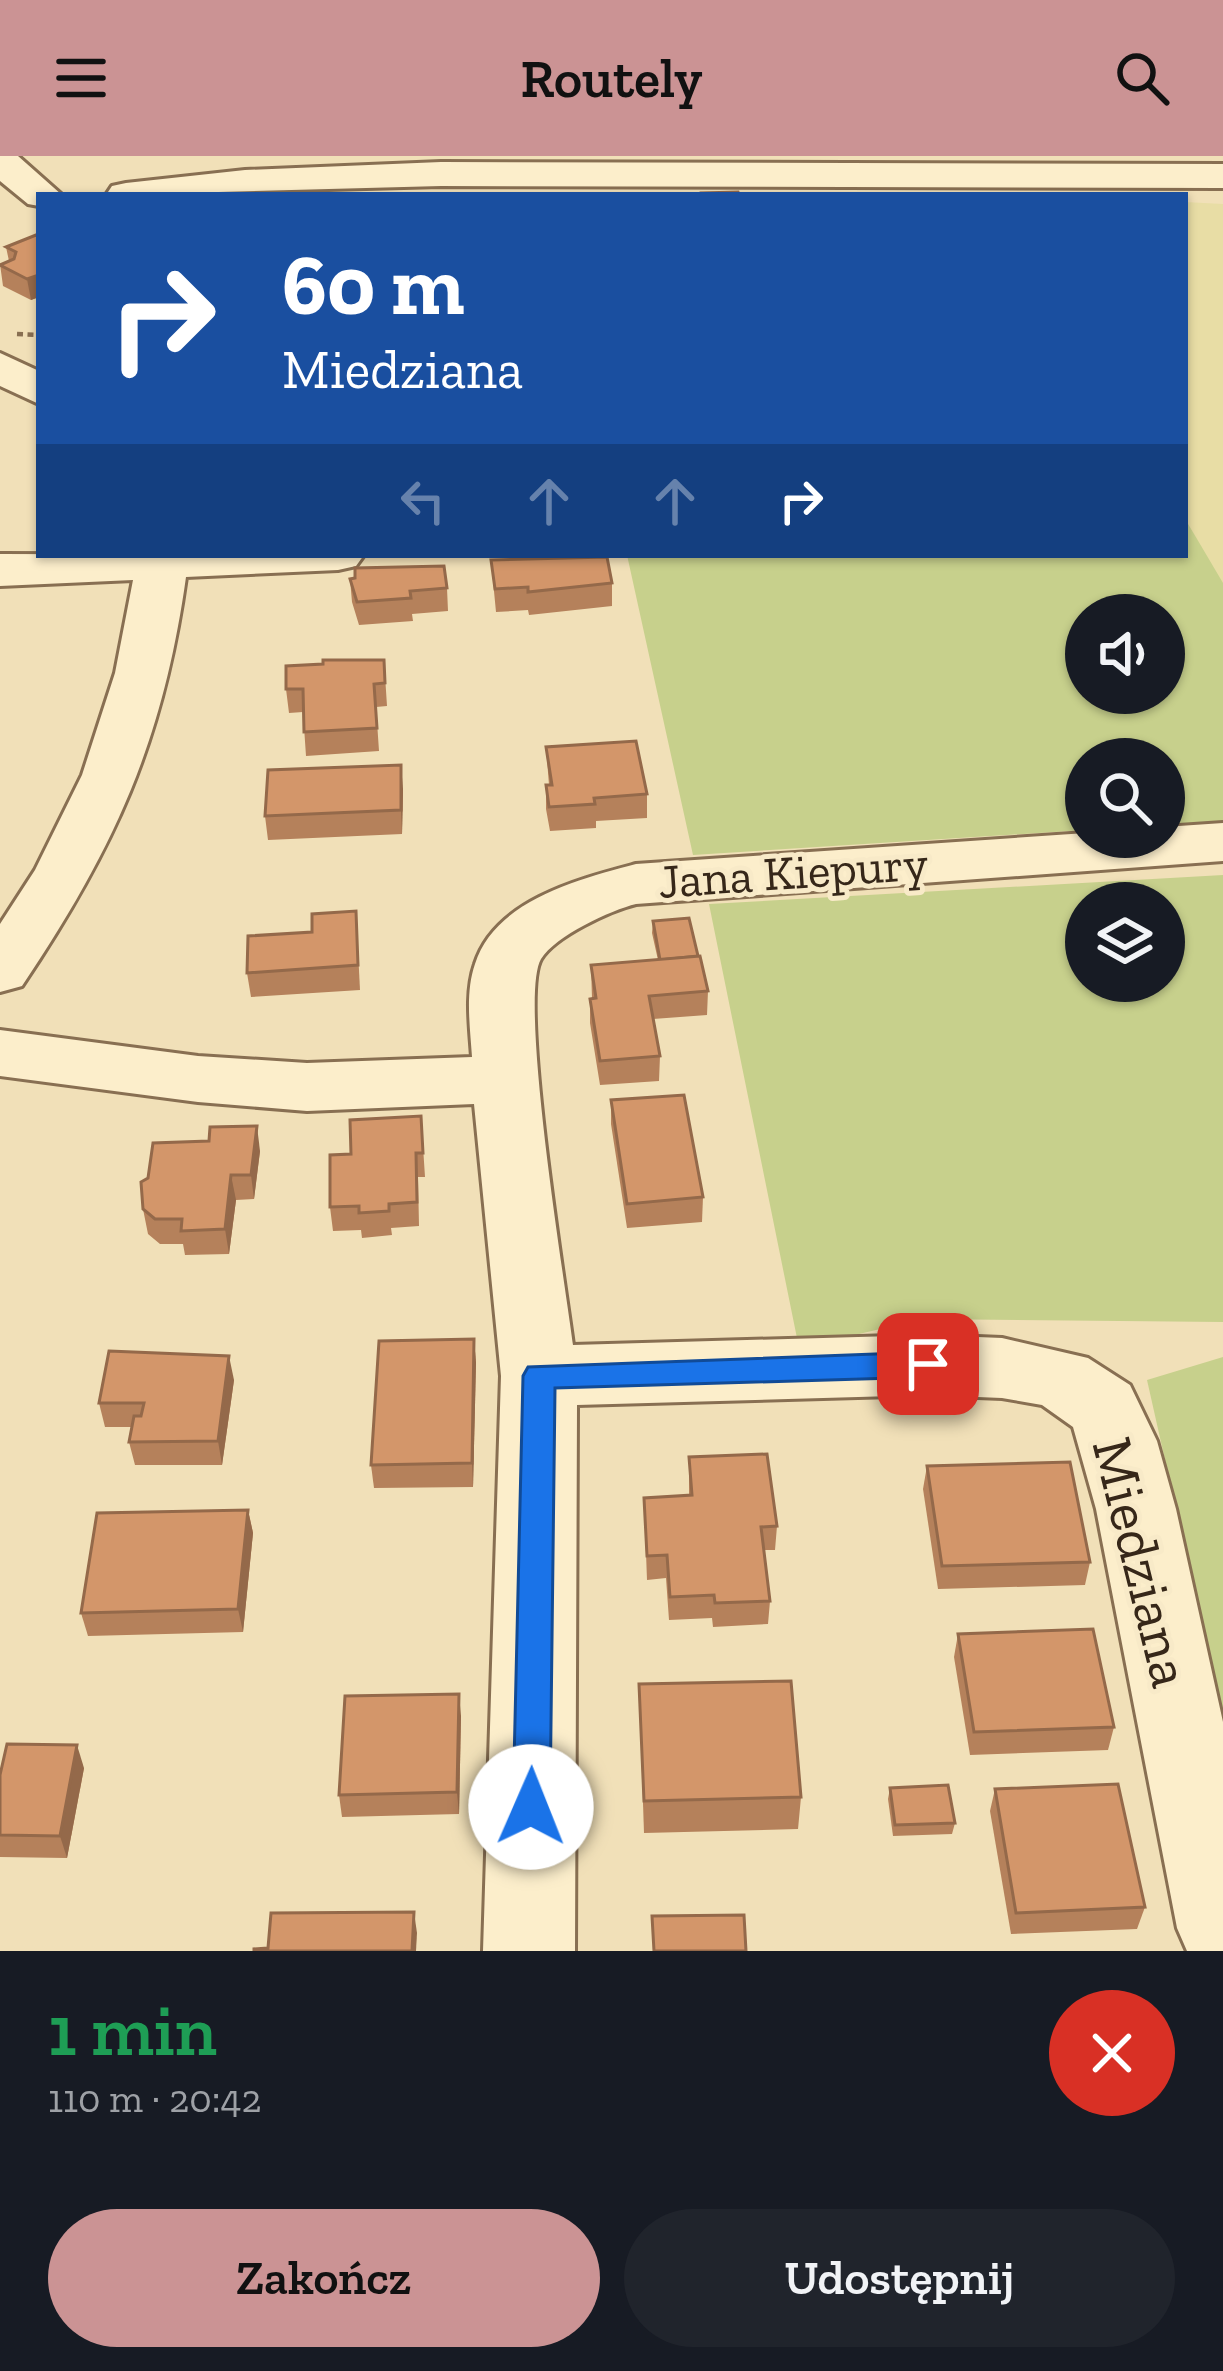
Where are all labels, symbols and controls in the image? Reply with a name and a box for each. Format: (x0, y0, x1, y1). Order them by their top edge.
icon: menu (48, 45, 114, 111)
icon: search (1109, 45, 1175, 111)
text: Routely (521, 46, 702, 111)
text: 60 m (282, 235, 465, 336)
icon: right (84, 240, 240, 396)
text: Miedziana (282, 337, 523, 402)
icon: left (390, 468, 456, 534)
icon: ahead (516, 468, 582, 534)
icon: ahead (642, 468, 708, 534)
icon: right (768, 468, 834, 534)
map controls (1065, 594, 1185, 1002)
button: sound (1065, 594, 1185, 714)
button: search (1065, 738, 1185, 858)
street label: Jana Kiepury (656, 834, 930, 910)
button: layers (1065, 882, 1185, 1002)
pin (877, 1313, 979, 1415)
icon: arrive (895, 1331, 961, 1397)
street label: Miedziana (1078, 1430, 1206, 1694)
position arrow (468, 1744, 594, 1870)
text: 1 min (48, 1987, 217, 2073)
button: close (1049, 1990, 1175, 2116)
text: 110 m · 20:42 (48, 2075, 262, 2122)
button: Zakończ (48, 2209, 600, 2347)
button: Udostępnij (624, 2209, 1175, 2347)

